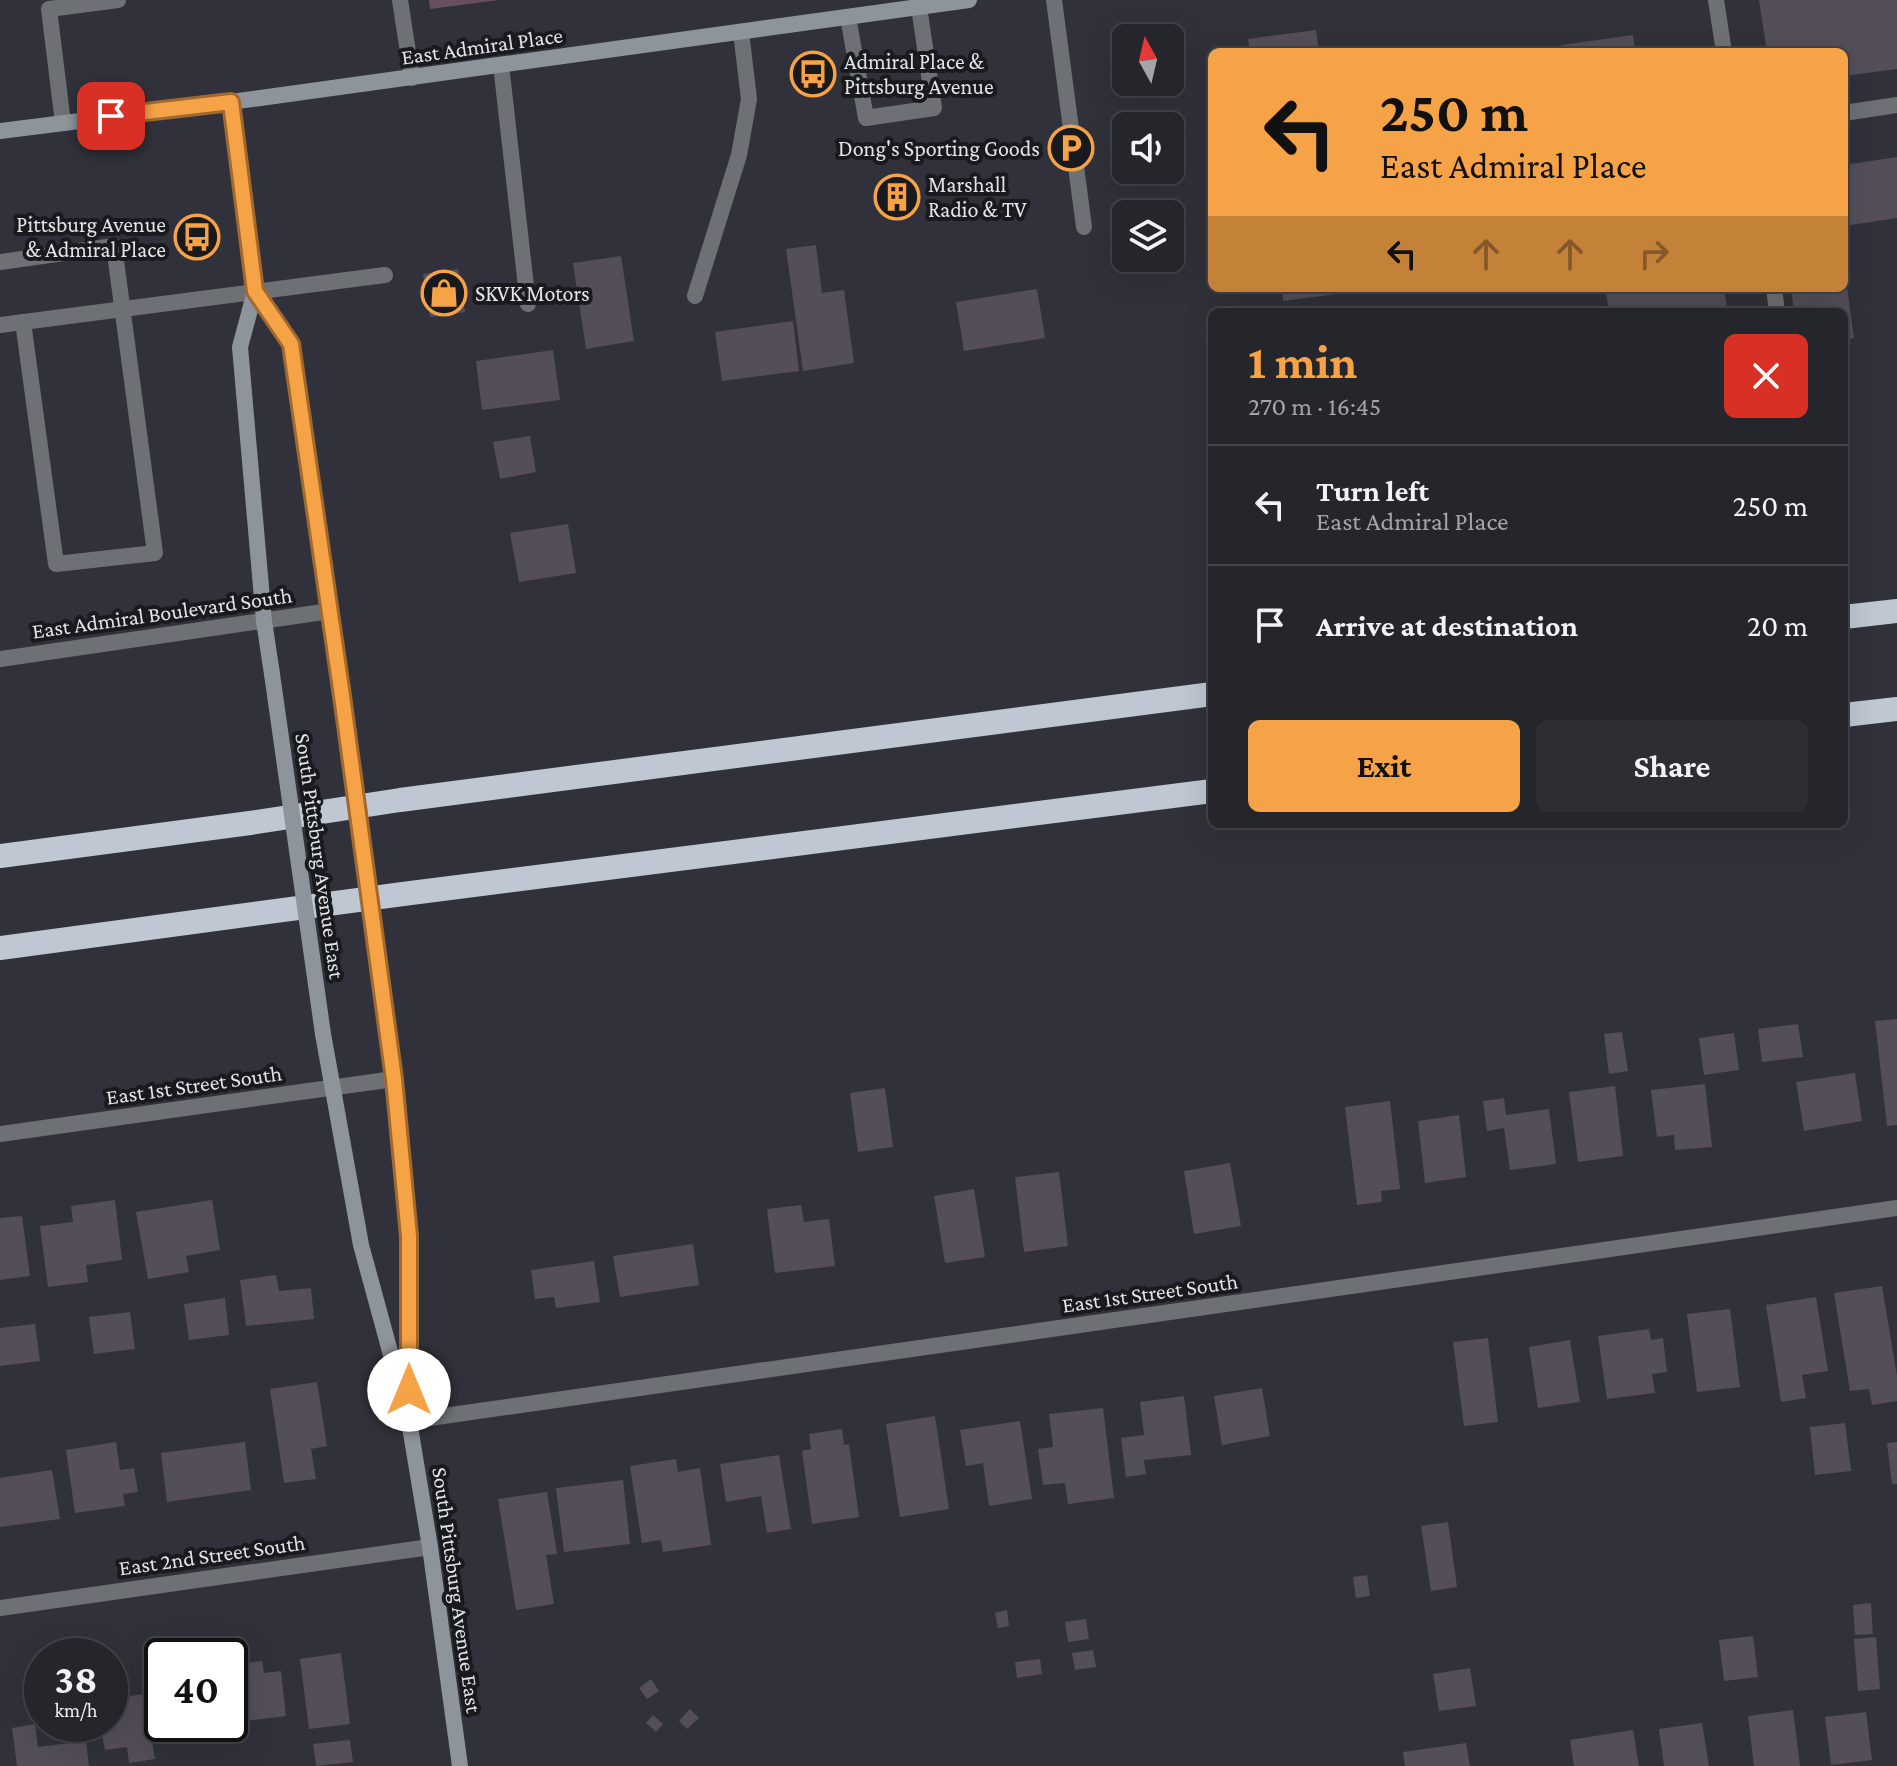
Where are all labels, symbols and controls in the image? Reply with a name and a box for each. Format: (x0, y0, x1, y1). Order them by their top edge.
street label: East Admiral Place (400, 22, 564, 70)
north arrow (1112, 24, 1184, 96)
map controls (1112, 24, 1184, 272)
place label: Admiral Place & Pittsburg Avenue (844, 49, 994, 99)
bus stop icon: Admiral Place & Pittsburg Avenue (789, 50, 837, 98)
icon: left (1248, 80, 1352, 184)
text: 250 m (1380, 81, 1528, 143)
pin (77, 82, 145, 150)
icon: arrive (89, 94, 133, 138)
button: sound (1112, 112, 1184, 184)
parking icon: Dong's Sporting Goods (1047, 124, 1095, 172)
place label: Dong's Sporting Goods (838, 136, 1040, 161)
text: East Admiral Place (1380, 146, 1647, 186)
place label: Marshall Radio & TV (928, 172, 1027, 222)
building icon: Marshall Radio & TV (873, 173, 921, 221)
button: layers (1112, 200, 1184, 272)
place label: Pittsburg Avenue & Admiral Place (16, 212, 166, 262)
bus stop icon: Pittsburg Avenue & Admiral Place (173, 213, 221, 261)
icon: left (1380, 232, 1424, 276)
icon: ahead (1464, 232, 1508, 276)
icon: ahead (1548, 232, 1592, 276)
icon: right (1632, 232, 1676, 276)
shop icon: SKVK Motors (420, 269, 468, 317)
place label: SKVK Motors (475, 281, 590, 306)
button: close (1724, 334, 1808, 418)
text: 1 min (1248, 335, 1357, 388)
text: 270 m · 16:45 (1248, 392, 1381, 421)
text: Turn left (1316, 474, 1429, 507)
icon: left (1248, 483, 1292, 527)
text: 250 m (1733, 489, 1808, 522)
text: East Admiral Place (1316, 507, 1509, 536)
street label: East Admiral Boulevard South (30, 582, 294, 644)
icon: arrive (1248, 603, 1292, 647)
text: Arrive at destination (1316, 609, 1578, 642)
text: 20 m (1747, 609, 1808, 642)
button: Exit (1248, 720, 1520, 812)
button: Share (1536, 720, 1808, 812)
street label: South Pittsburg Avenue East (290, 732, 350, 981)
street label: East 1st Street South (105, 1060, 284, 1110)
street label: East 1st Street South (1061, 1268, 1240, 1318)
position arrow (367, 1348, 451, 1432)
street label: South Pittsburg Avenue East (427, 1466, 487, 1715)
street label: East 2nd Street South (117, 1530, 307, 1580)
speed limit sign: 40 (144, 1638, 248, 1742)
text: 38 (55, 1657, 97, 1702)
text: km/h (54, 1699, 98, 1721)

